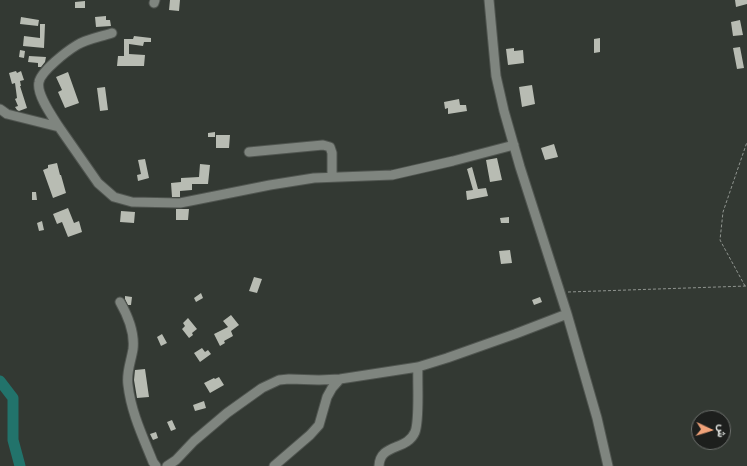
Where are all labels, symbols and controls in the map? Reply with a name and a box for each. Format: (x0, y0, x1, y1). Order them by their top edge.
north arrow (691, 410, 731, 450)
text: ش (715, 424, 729, 438)

